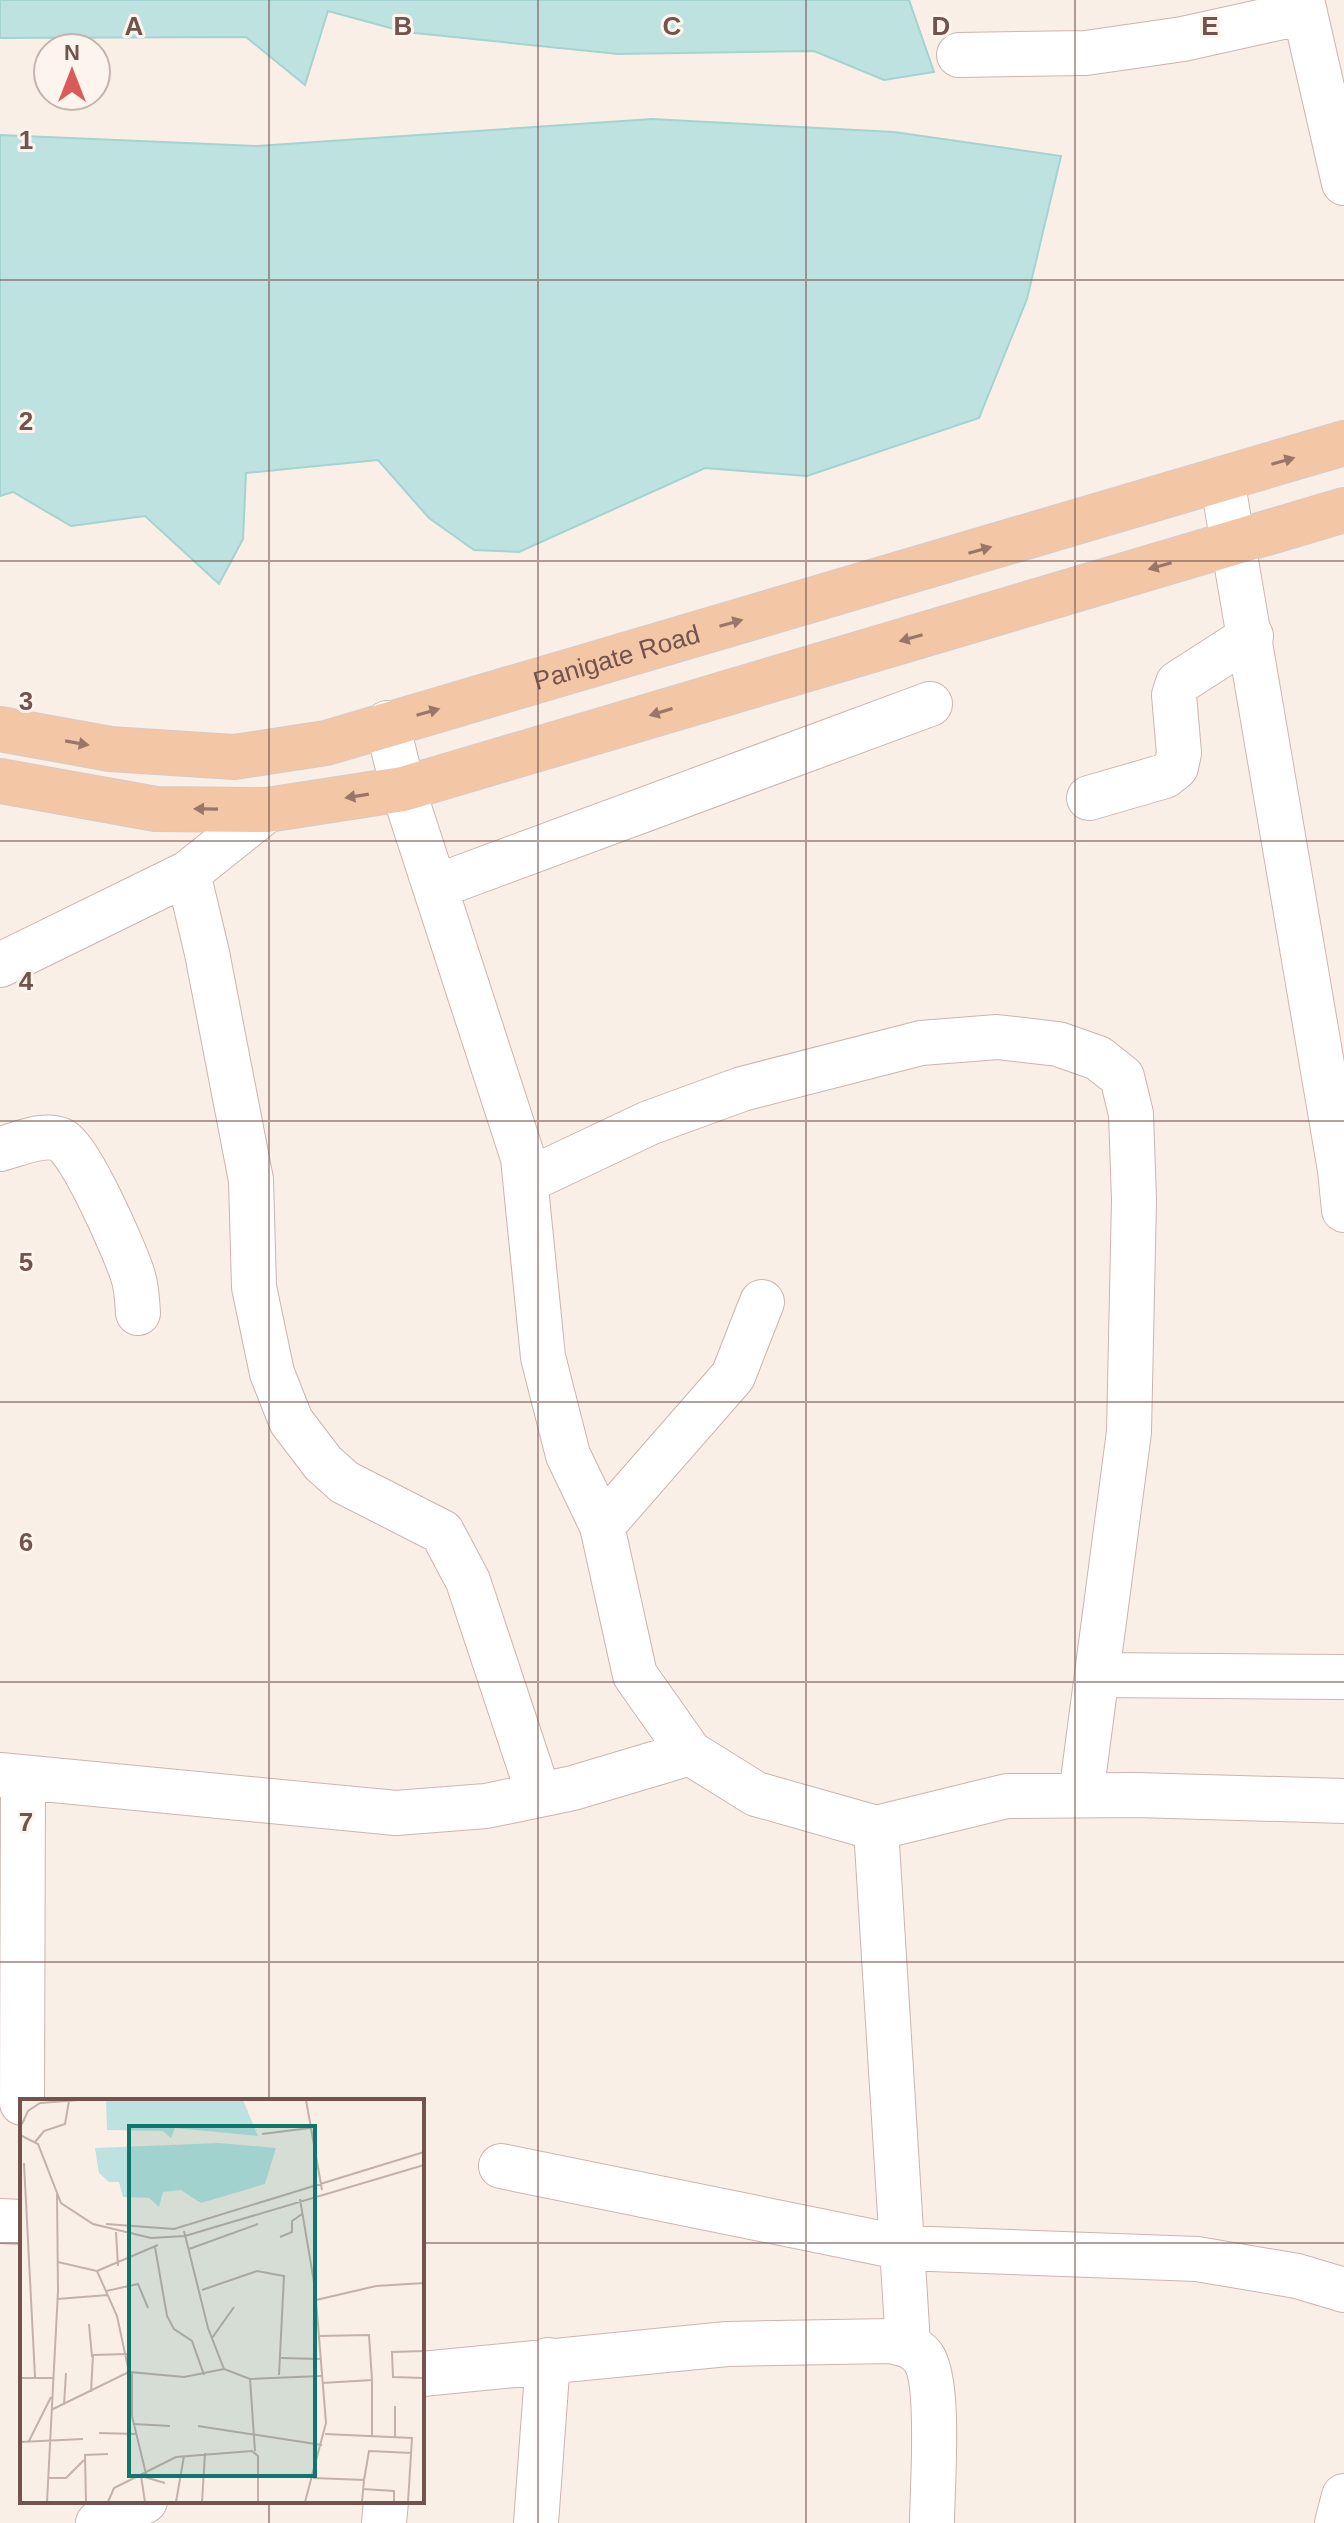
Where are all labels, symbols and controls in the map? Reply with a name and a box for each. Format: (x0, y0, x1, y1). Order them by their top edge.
text: A (125, 11, 144, 41)
text: B (394, 11, 412, 41)
text: C (663, 11, 682, 41)
text: D (932, 11, 950, 41)
text: E (1201, 11, 1219, 41)
north arrow (32, 32, 112, 112)
text: N (64, 40, 80, 65)
text: 1 (19, 125, 33, 155)
text: 2 (19, 406, 33, 436)
one-way arrow (1271, 454, 1295, 467)
one-way arrow (969, 543, 993, 556)
one-way arrow (1148, 560, 1172, 573)
one-way arrow (719, 616, 743, 629)
street label: Panigate Road (530, 619, 703, 696)
one-way arrow (898, 632, 922, 645)
text: 3 (19, 686, 33, 716)
one-way arrow (416, 705, 440, 718)
one-way arrow (649, 706, 673, 719)
one-way arrow (65, 737, 90, 749)
one-way arrow (344, 790, 369, 803)
one-way arrow (193, 803, 218, 815)
text: 4 (19, 966, 34, 996)
text: 5 (19, 1247, 33, 1277)
text: 6 (19, 1527, 33, 1557)
text: 7 (19, 1807, 33, 1837)
inset map (20, 2099, 424, 2503)

